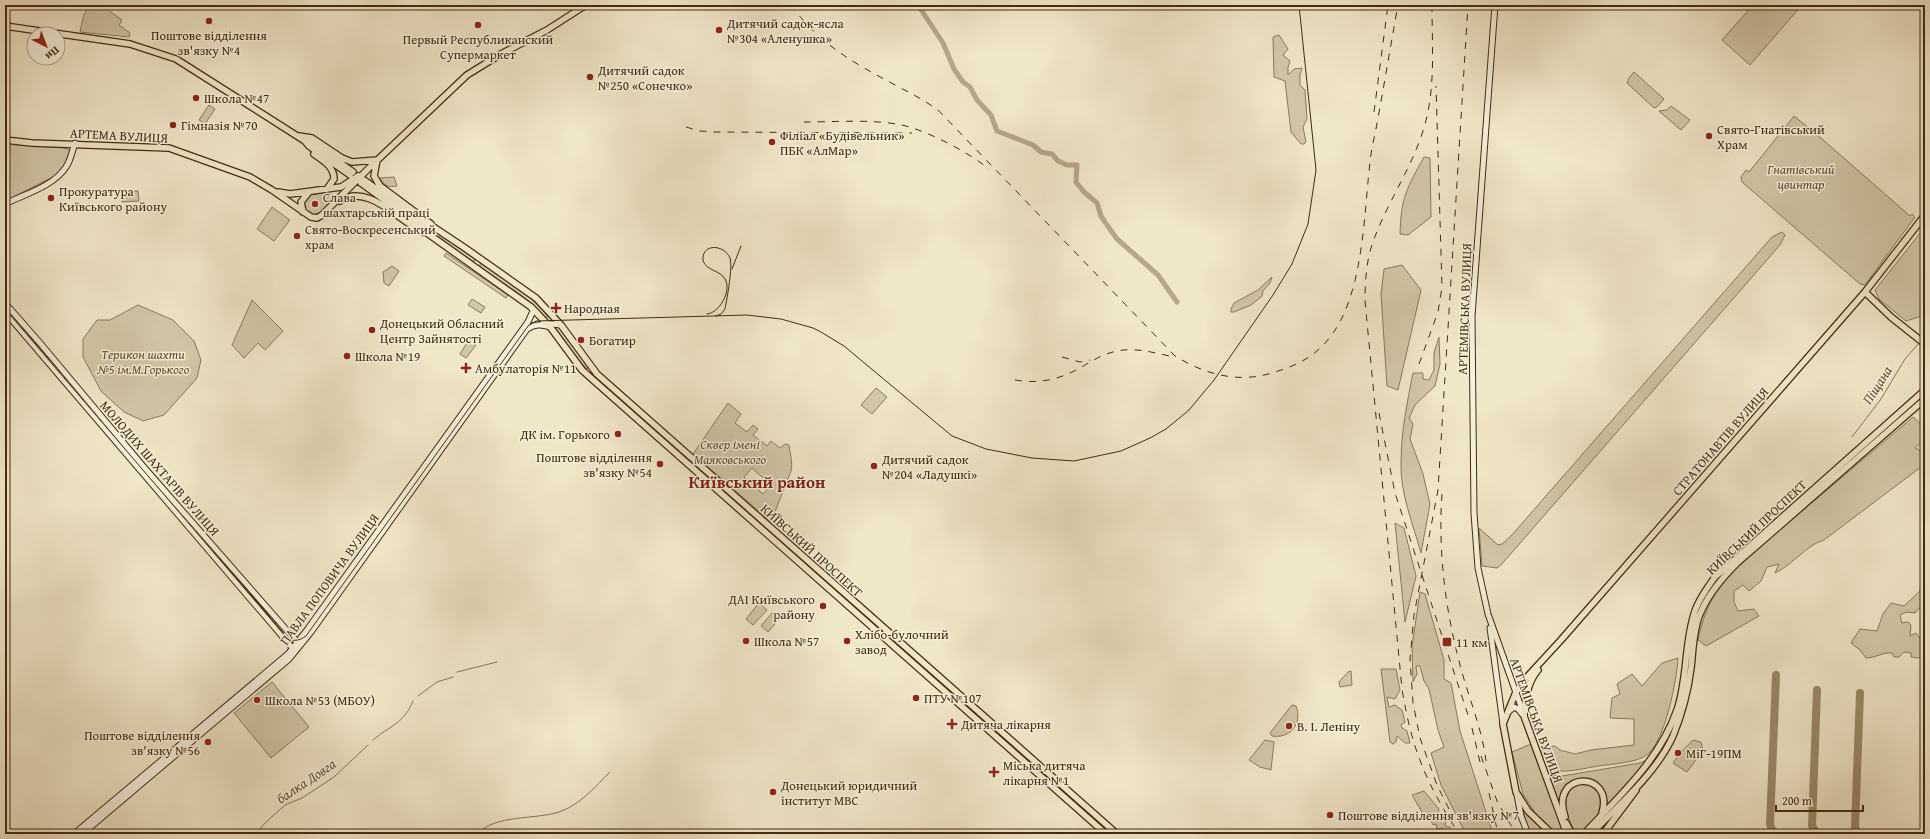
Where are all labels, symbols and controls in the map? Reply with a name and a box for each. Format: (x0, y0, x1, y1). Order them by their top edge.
place label: Дитячий садок-ясла №304 «Аленушка» (726, 14, 845, 48)
marker: Поштове відділення зв'язку №4 (204, 16, 214, 26)
marker: Первый Республиканский Супермаркет (473, 20, 483, 30)
marker: Дитячий садок-ясла №304 «Аленушка» (714, 25, 724, 35)
north arrow (26, 26, 66, 66)
place label: Поштове відділення зв'язку №4 (151, 26, 267, 60)
place label: Первый Республиканский Супермаркет (403, 30, 553, 64)
text: Пн (42, 43, 63, 64)
place label: Дитячий садок №250 «Сонечко» (597, 61, 693, 95)
marker: Дитячий садок №250 «Сонечко» (585, 72, 595, 82)
place label: Школа №47 (204, 89, 269, 108)
marker: Школа №47 (191, 93, 201, 103)
place label: Гімназія №70 (181, 116, 258, 135)
marker: Гімназія №70 (168, 120, 178, 130)
place label: Свято-Гнатівський Храм (1717, 120, 1825, 154)
street label: АРТЕМА ВУЛИЦЯ (70, 123, 169, 148)
place label: Філіал «Будівельник» ПБК «АлМар» (780, 126, 905, 160)
marker: Свято-Гнатівський Храм (1704, 131, 1714, 141)
marker: Філіал «Будівельник» ПБК «АлМар» (767, 137, 777, 147)
park label: Гнатівський цвинтар (1766, 160, 1835, 194)
place label: Прокуратура Київського району (59, 182, 167, 216)
place label: Слава шахтарській праці (323, 188, 430, 222)
marker: Прокуратура Київського району (46, 193, 56, 203)
marker: Слава шахтарській праці (310, 199, 320, 209)
place label: Свято-Воскресенський храм (305, 220, 436, 254)
marker: Свято-Воскресенський храм (292, 231, 302, 241)
street label: АРТЕМІВСЬКА ВУЛИЦЯ (1453, 243, 1476, 375)
place label: Народная (564, 299, 620, 318)
marker: Народная (551, 303, 561, 313)
place label: Донецький Обласний Центр Зайнятості (379, 314, 504, 348)
marker: Донецький Обласний Центр Зайнятості (367, 325, 377, 335)
place label: Богатир (589, 331, 636, 350)
marker: Богатир (576, 335, 586, 345)
park label: Терикон шахти №5 ім.М.Горького (96, 345, 190, 379)
place label: Школа №19 (355, 347, 420, 366)
marker: Школа №19 (342, 351, 352, 361)
place label: Амбулаторія №11 (475, 359, 577, 378)
marker: Амбулаторія №11 (460, 362, 472, 374)
water label: Піщана (1857, 362, 1897, 408)
street label: СТРАТОНАВТІВ ВУЛИЦЯ (1668, 383, 1773, 500)
street label: МОЛОДИХ ШАХТАРІВ ВУЛИЦЯ (95, 397, 224, 540)
place label: ДК ім. Горького (519, 425, 610, 444)
marker: ДК ім. Горького (613, 429, 623, 439)
park label: Сквер імені Маяковського (694, 435, 767, 469)
place label: Поштове відділення зв'язку №54 (536, 448, 652, 482)
place label: Дитячий садок №204 «Ладушкі» (881, 450, 977, 484)
marker: Поштове відділення зв'язку №54 (655, 459, 665, 469)
marker: Дитячий садок №204 «Ладушкі» (869, 461, 879, 471)
district label: Київський район (689, 469, 826, 494)
street label: КИЇВСЬКИЙ ПРОСПЕКТ (1702, 475, 1811, 579)
street label: КИЇВСЬКИЙ ПРОСПЕКТ (757, 499, 867, 602)
street label: ПАВЛА ПОПОВИЧА ВУЛИЦЯ (275, 509, 384, 649)
place label: ДАІ Київського району (727, 590, 815, 624)
marker: ДАІ Київського району (818, 601, 828, 611)
place label: Хлібо-булочний завод (855, 625, 949, 659)
place label: Школа №57 (754, 632, 819, 651)
place label: 11 км (1456, 633, 1487, 652)
marker: Школа №57 (741, 636, 751, 646)
marker: Хлібо-булочний завод (842, 636, 852, 646)
marker: 11 км (1441, 636, 1453, 648)
street label: АРТЕМІВСЬКА ВУЛИЦЯ (1505, 655, 1568, 786)
place label: ПТУ №107 (924, 689, 982, 708)
place label: Школа №53 (МБОУ) (265, 691, 375, 710)
marker: ПТУ №107 (911, 693, 921, 703)
marker: Школа №53 (МБОУ) (252, 695, 262, 705)
place label: Дитяча лікарня (960, 715, 1051, 734)
place label: В. І. Леніну (1297, 717, 1360, 736)
marker: Дитяча лікарня (946, 718, 958, 730)
marker: В. І. Леніну (1284, 721, 1294, 731)
place label: Поштове відділення зв'язку №56 (84, 726, 200, 760)
marker: Поштове відділення зв'язку №56 (203, 737, 213, 747)
place label: МіГ-19ПМ (1686, 744, 1742, 763)
marker: МіГ-19ПМ (1673, 748, 1683, 758)
water label: балка Довга (272, 753, 340, 808)
place label: Міська дитяча лікарня №1 (1003, 756, 1086, 790)
marker: Міська дитяча лікарня №1 (988, 766, 1000, 778)
place label: Донецький юридичний інститут МВС (780, 776, 917, 810)
marker: Донецький юридичний інститут МВС (768, 787, 778, 797)
scale bar (1776, 787, 1863, 813)
text: 200 m (1782, 792, 1812, 809)
place label: Поштове відділення зв'язку №7 (1338, 806, 1519, 825)
marker: Поштове відділення зв'язку №7 (1325, 810, 1335, 820)

